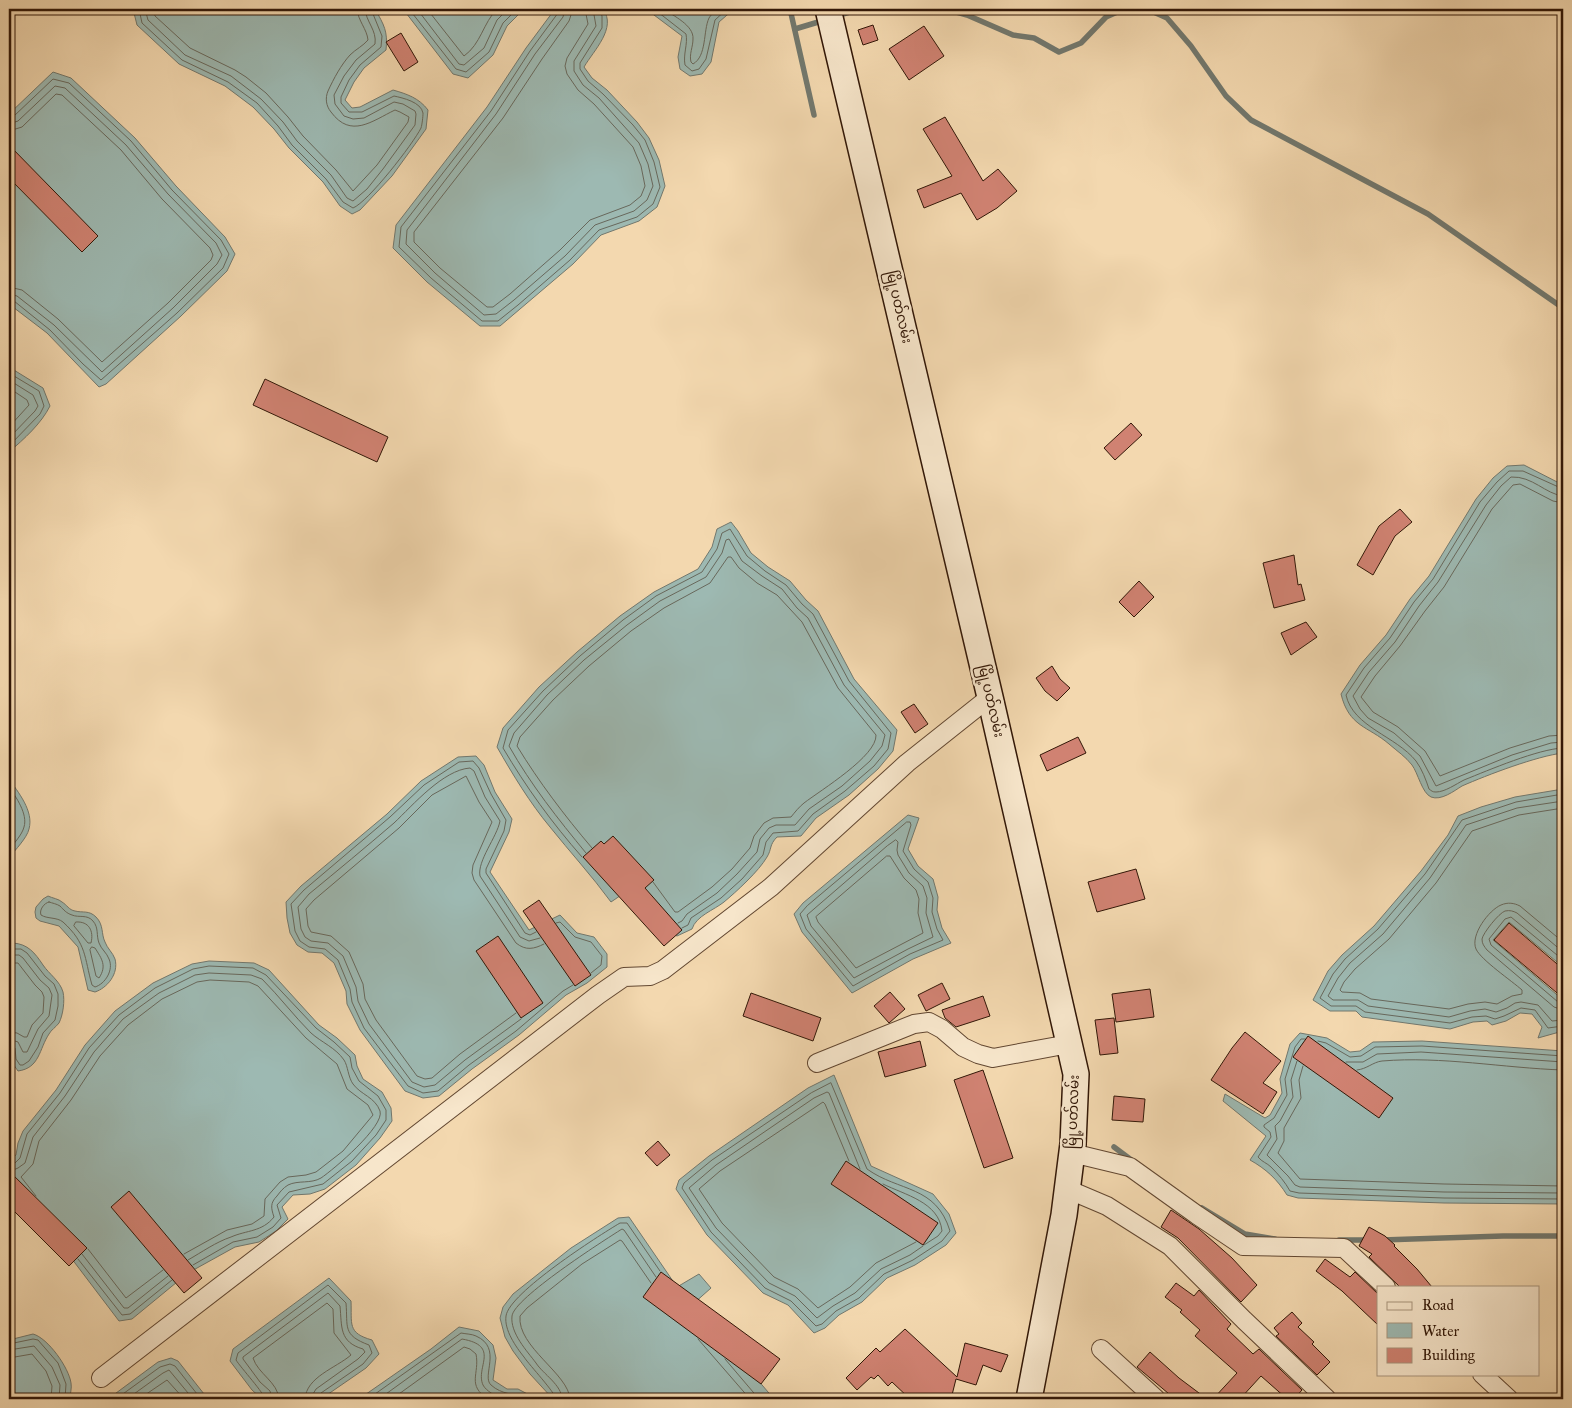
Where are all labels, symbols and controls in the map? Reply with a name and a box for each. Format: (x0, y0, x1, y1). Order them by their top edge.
street label: မြို့ပတ်လမ်း (879, 268, 918, 346)
street label: မြို့ပတ်လမ်း (971, 662, 1010, 740)
street label: မြို့ပတ်လမ်း (1061, 1074, 1086, 1150)
legend (1377, 1286, 1540, 1376)
text: Road (1422, 1296, 1454, 1314)
text: Water (1422, 1322, 1459, 1340)
text: Building (1422, 1346, 1476, 1364)

